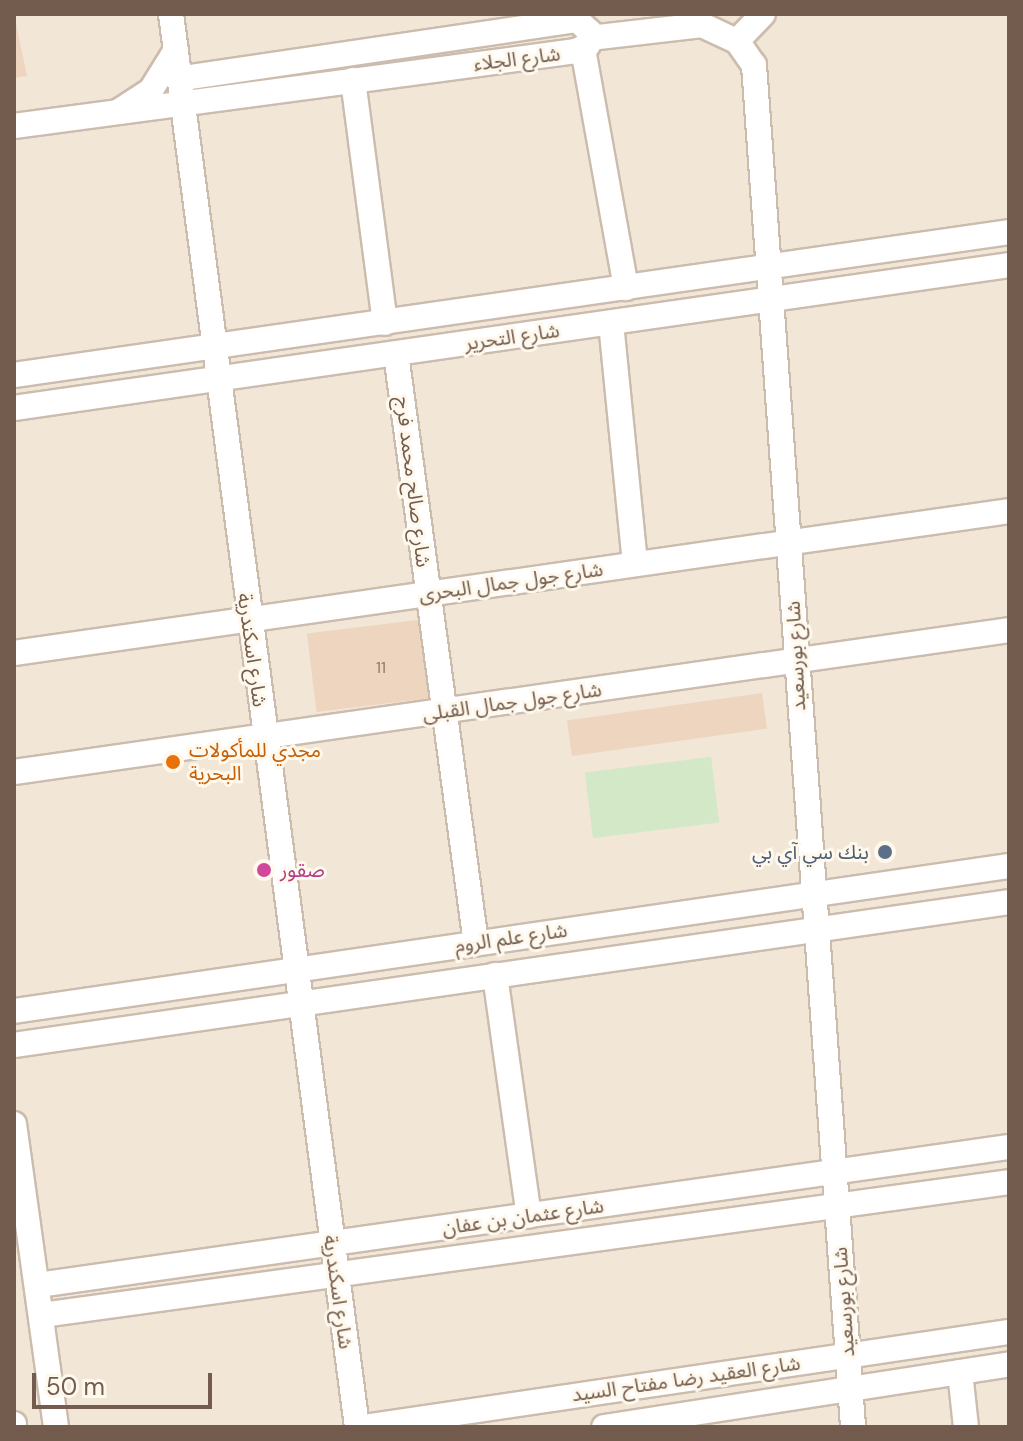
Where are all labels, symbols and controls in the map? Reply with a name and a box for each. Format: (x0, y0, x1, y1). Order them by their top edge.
street label: شارع الجلاء (472, 42, 562, 76)
street label: شارع التحرير (463, 318, 561, 356)
street label: شارع صالح محمد فرج (391, 395, 435, 569)
street label: شارع جول جمال البحرى (417, 557, 605, 607)
street label: شارع اسكندرية (232, 591, 272, 709)
street label: شارع بورسعيد (781, 600, 811, 712)
house number: 11 (376, 658, 386, 678)
street label: شارع جول جمال القبلى (421, 678, 603, 726)
place label: مجدي للمأكولات البحرية (189, 738, 321, 785)
marker: مجدي للمأكولات البحرية (164, 753, 182, 771)
place label: بنك سي آي بي (752, 840, 869, 864)
marker: بنك سي آي بي (876, 843, 894, 861)
place label: صقور (280, 858, 325, 882)
marker: صقور (255, 861, 273, 879)
street label: شارع علم الروم (453, 918, 569, 958)
street label: شارع عثمان بن عفان (441, 1194, 605, 1240)
street label: شارع اسكندرية (318, 1233, 358, 1351)
street label: شارع بورسعيد (828, 1246, 860, 1358)
street label: شارع العقيد رضا مفتاح السيد (570, 1351, 802, 1407)
scale bar (36, 1357, 216, 1407)
text: 50 m (46, 1371, 105, 1402)

